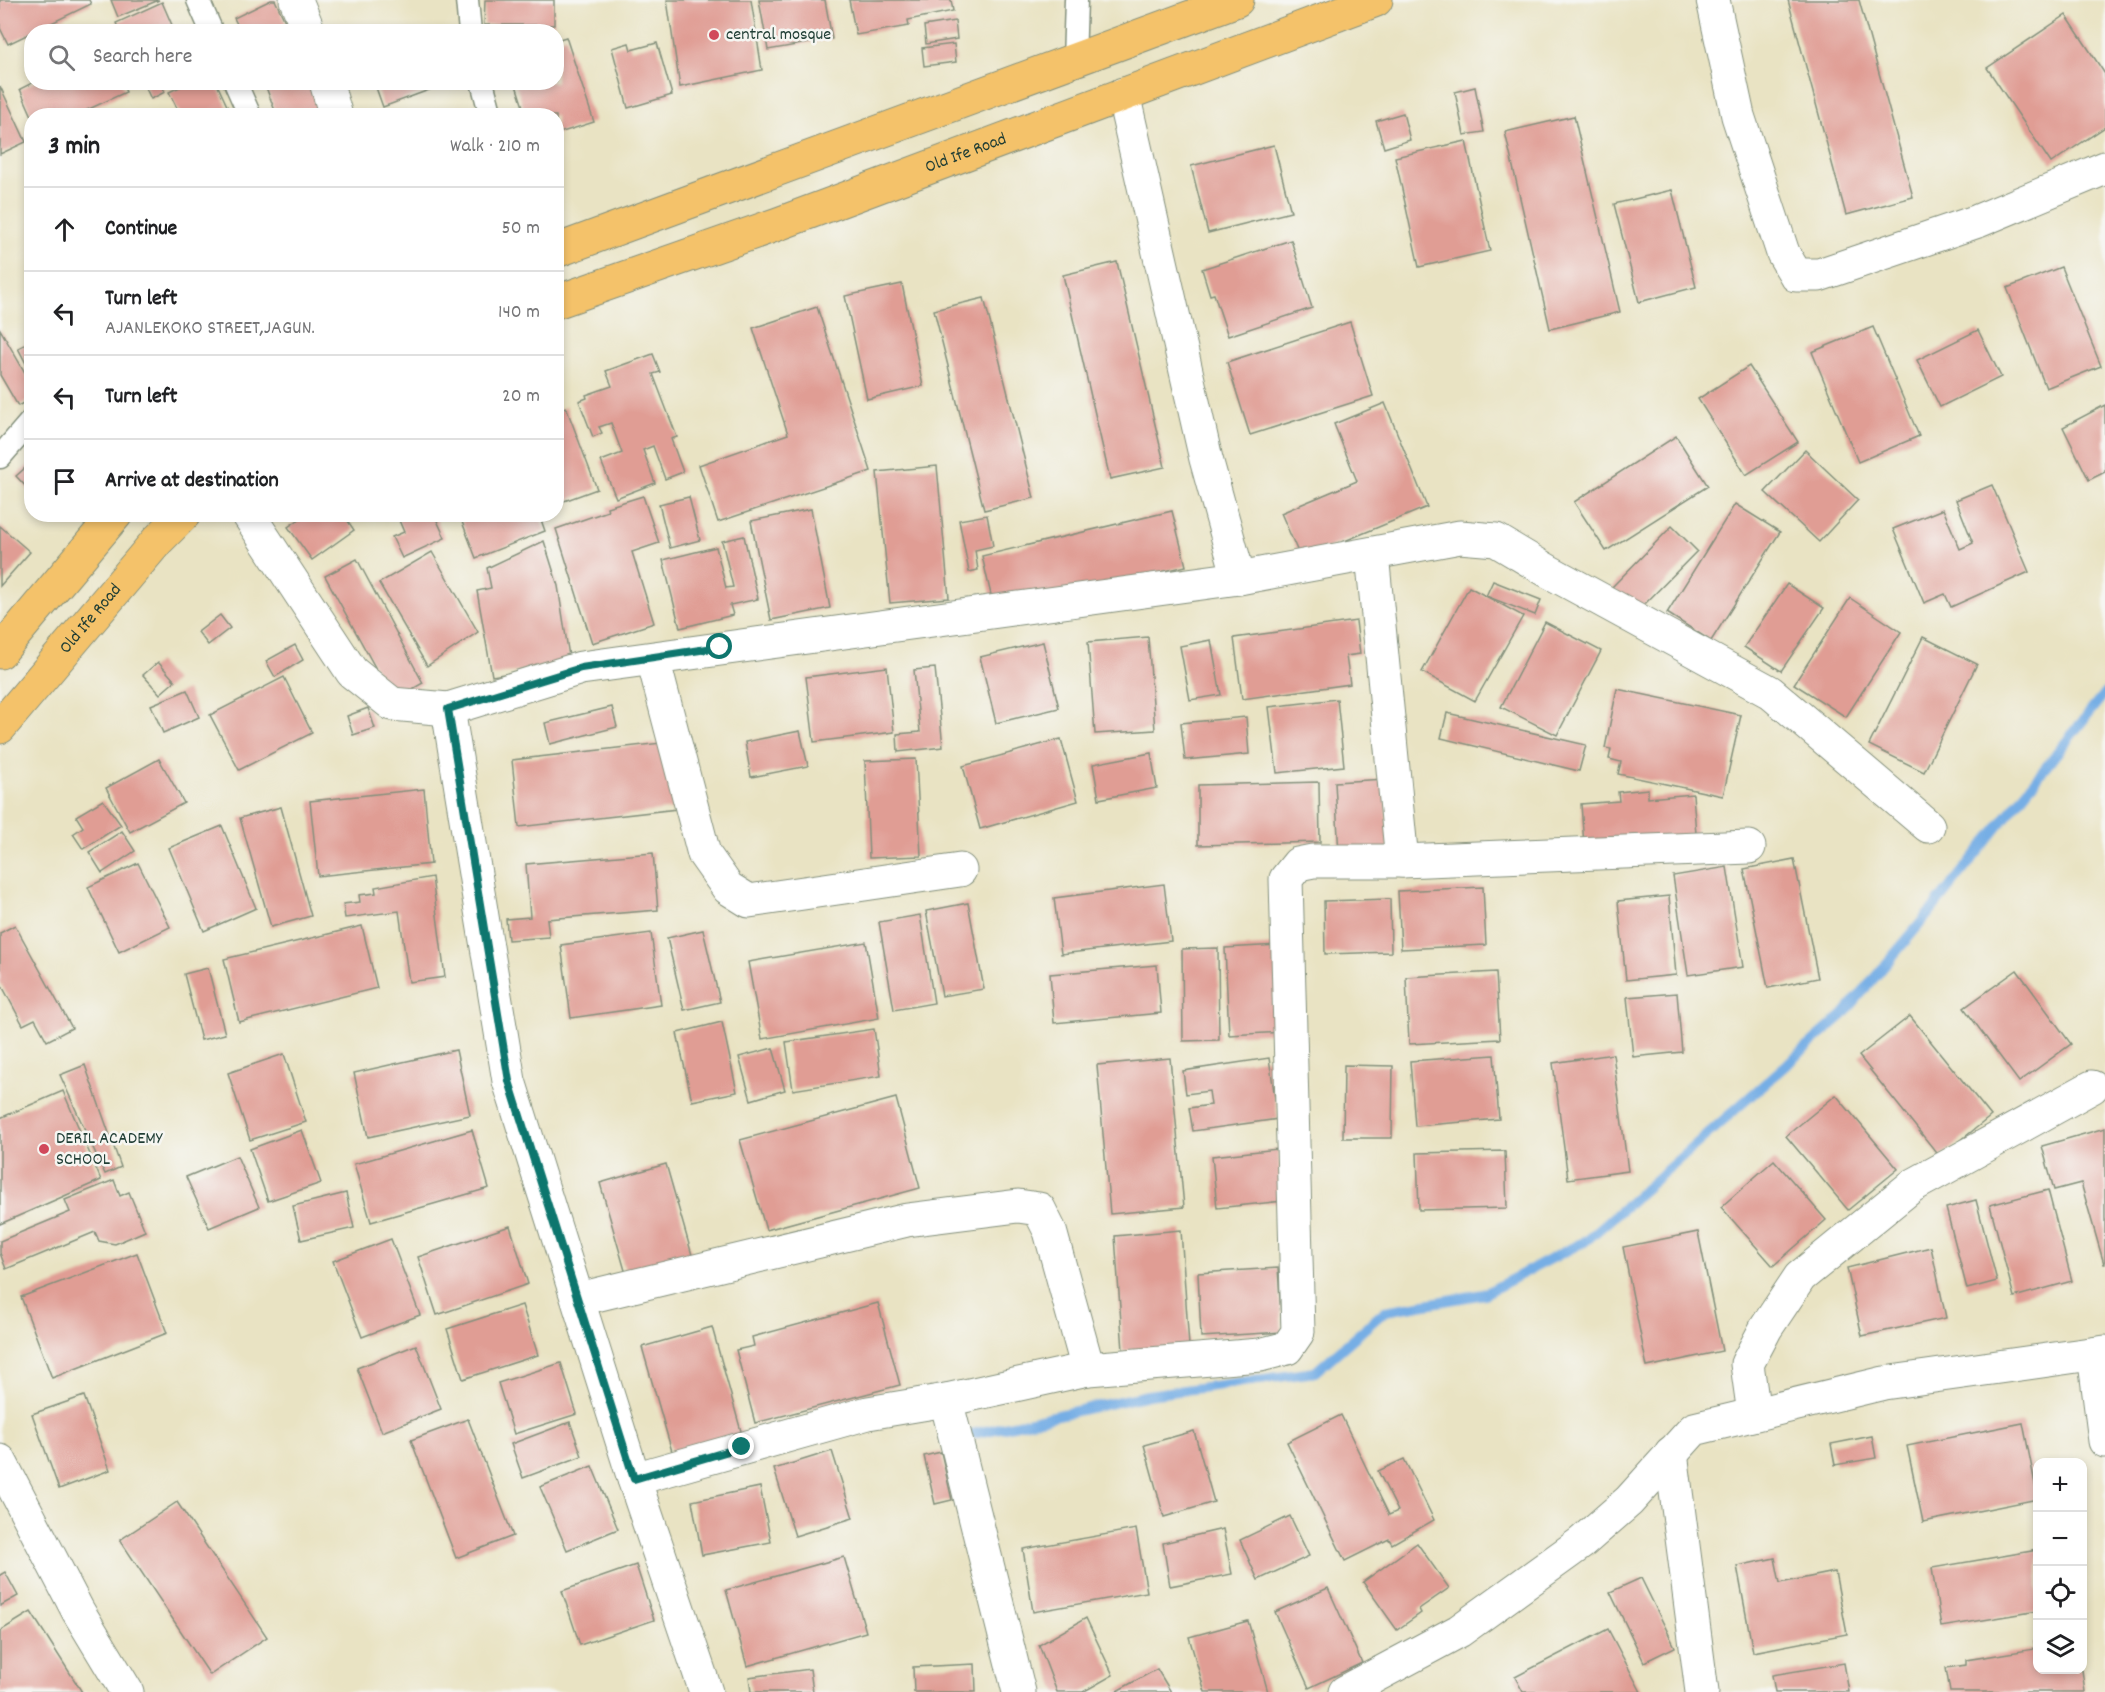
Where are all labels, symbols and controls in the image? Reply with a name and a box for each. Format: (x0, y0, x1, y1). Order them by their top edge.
place label: central mosque (726, 23, 831, 48)
search box (24, 24, 564, 90)
marker: central mosque (707, 28, 721, 42)
icon: search (45, 41, 78, 74)
text: Search here (93, 42, 192, 73)
street label: Old Ife Road (922, 127, 1010, 180)
text: 3 min (48, 129, 100, 166)
text: Walk · 210 m (450, 133, 540, 161)
icon: ahead (48, 213, 81, 246)
text: Continue (105, 214, 177, 245)
text: 50 m (502, 215, 540, 243)
text: Turn left (105, 284, 177, 315)
icon: left (48, 297, 81, 330)
text: 140 m (498, 299, 540, 327)
text: AJANLEKOKO STREET,JAGUN. (105, 315, 315, 343)
icon: left (48, 381, 81, 414)
text: Turn left (105, 382, 177, 413)
text: 20 m (502, 383, 540, 411)
icon: arrive (48, 465, 81, 498)
text: Arrive at destination (105, 466, 279, 497)
street label: Old Ife Road (54, 579, 128, 660)
route start (706, 633, 732, 659)
place label: DERIL ACADEMY SCHOOL (56, 1127, 164, 1173)
marker: DERIL ACADEMY SCHOOL (37, 1142, 51, 1156)
route end (728, 1433, 754, 1459)
map controls (2033, 1458, 2087, 1674)
button: + (2033, 1458, 2087, 1512)
button: − (2033, 1512, 2087, 1566)
button: locate (2033, 1566, 2087, 1620)
button: layers (2033, 1620, 2087, 1674)

